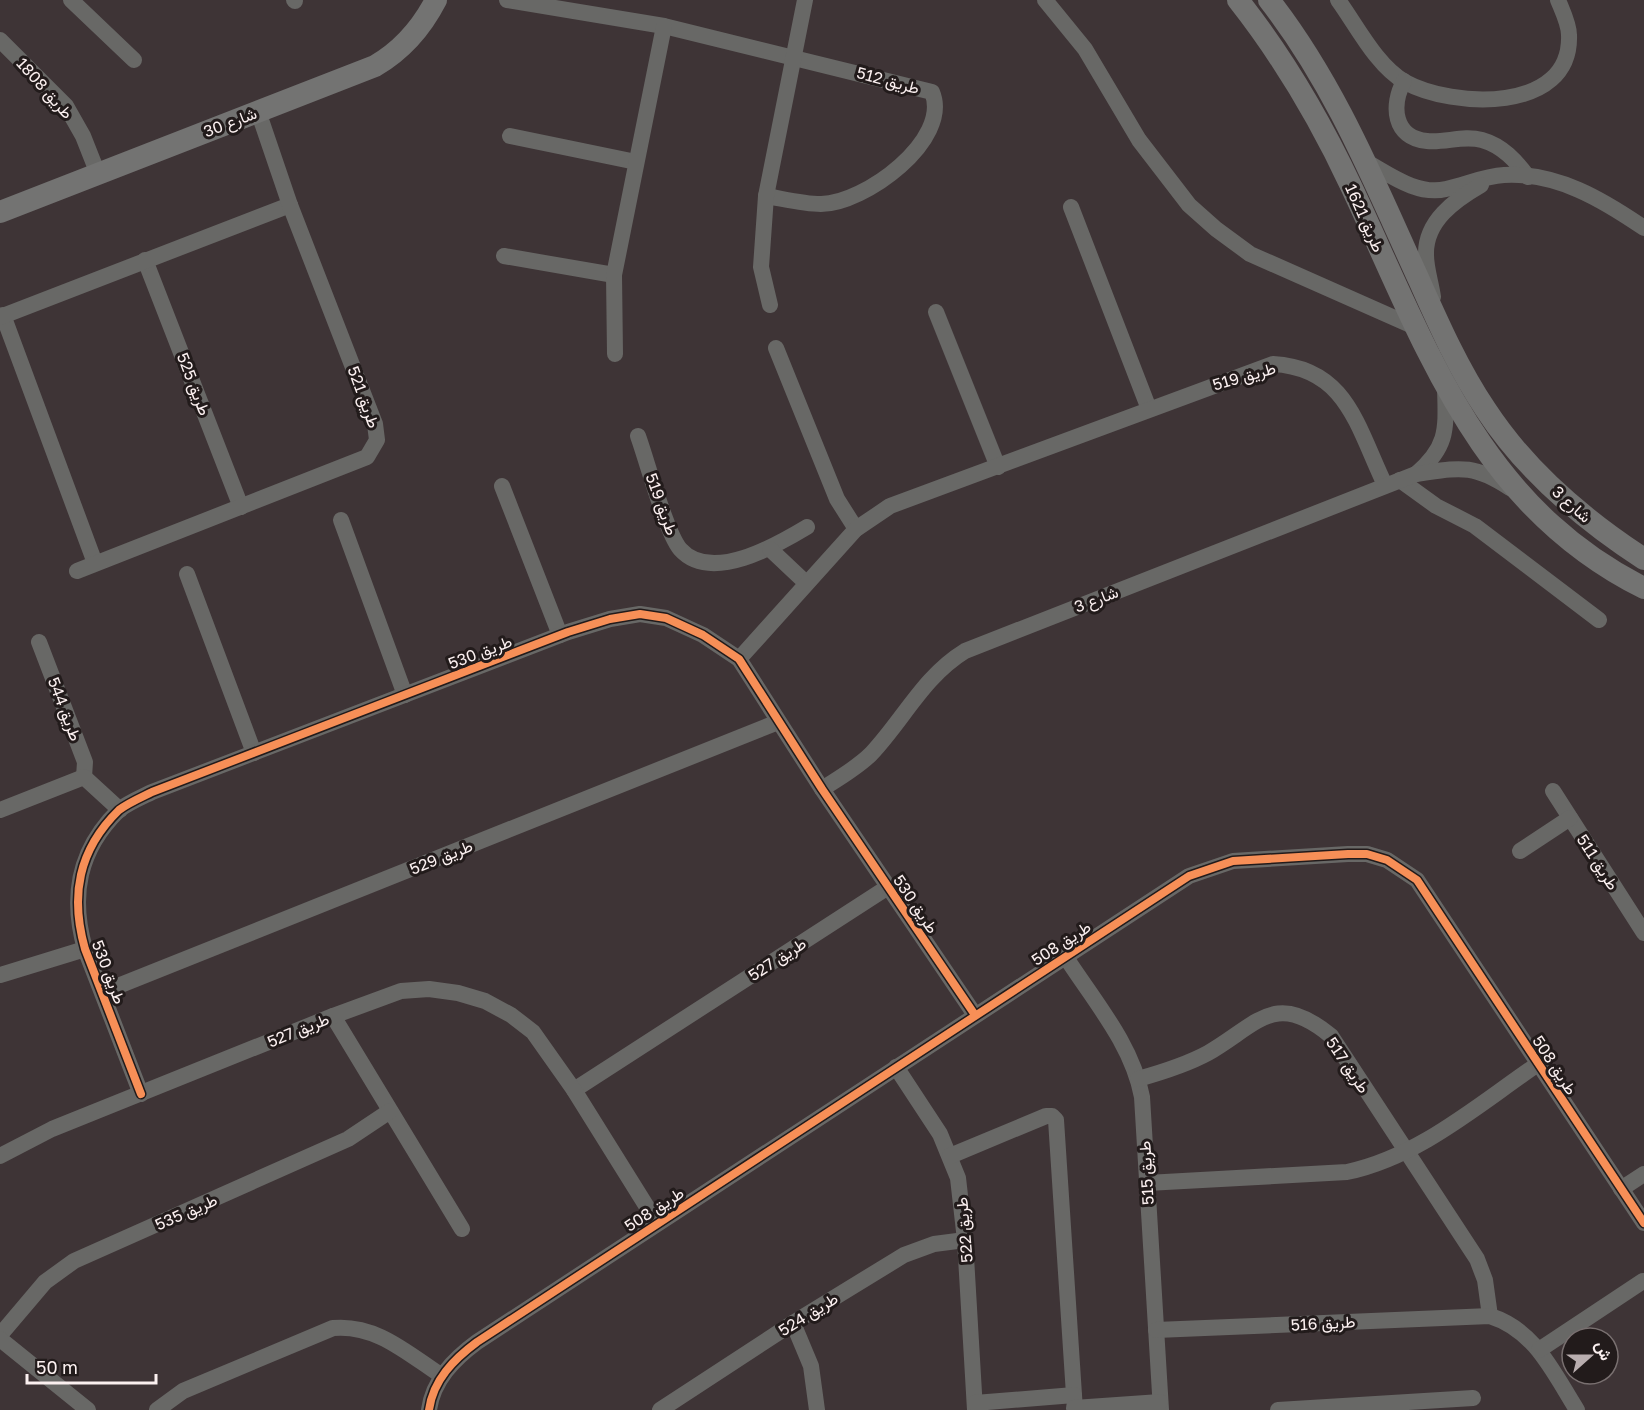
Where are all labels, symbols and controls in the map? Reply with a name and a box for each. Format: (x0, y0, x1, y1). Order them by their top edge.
street label: طريق 1808 (12, 53, 78, 123)
street label: طريق 512 (854, 62, 922, 99)
street label: شارع 30 (201, 103, 260, 143)
street label: طريق 1621 (1340, 181, 1389, 256)
street label: طريق 525 (172, 350, 215, 419)
street label: طريق 519 (1210, 357, 1278, 395)
street label: طريق 521 (343, 363, 384, 431)
street label: طريق 519 (641, 470, 682, 538)
street label: شارع 3 (1547, 481, 1596, 528)
street label: شارع 3 (1071, 582, 1122, 618)
street label: طريق 530 (445, 631, 515, 674)
street label: طريق 544 (43, 674, 86, 744)
street label: طريق 511 (1572, 830, 1623, 894)
street label: طريق 529 (407, 835, 476, 880)
street label: طريق 530 (888, 871, 943, 938)
street label: طريق 508 (1027, 916, 1095, 970)
street label: طريق 527 (744, 933, 810, 986)
street label: طريق 530 (87, 937, 130, 1007)
street label: طريق 527 (264, 1009, 332, 1052)
street label: طريق 508 (1528, 1031, 1582, 1099)
street label: طريق 517 (1321, 1033, 1374, 1097)
street label: طريق 515 (1134, 1140, 1159, 1206)
street label: طريق 508 (620, 1182, 688, 1236)
street label: طريق 535 (152, 1189, 221, 1235)
street label: طريق 522 (951, 1196, 978, 1264)
street label: طريق 524 (775, 1288, 842, 1341)
street label: طريق 516 (1290, 1311, 1356, 1336)
north arrow (1560, 1326, 1620, 1386)
text: ش (1591, 1338, 1617, 1363)
scale bar (27, 1347, 156, 1385)
text: 50 m (36, 1356, 78, 1378)

